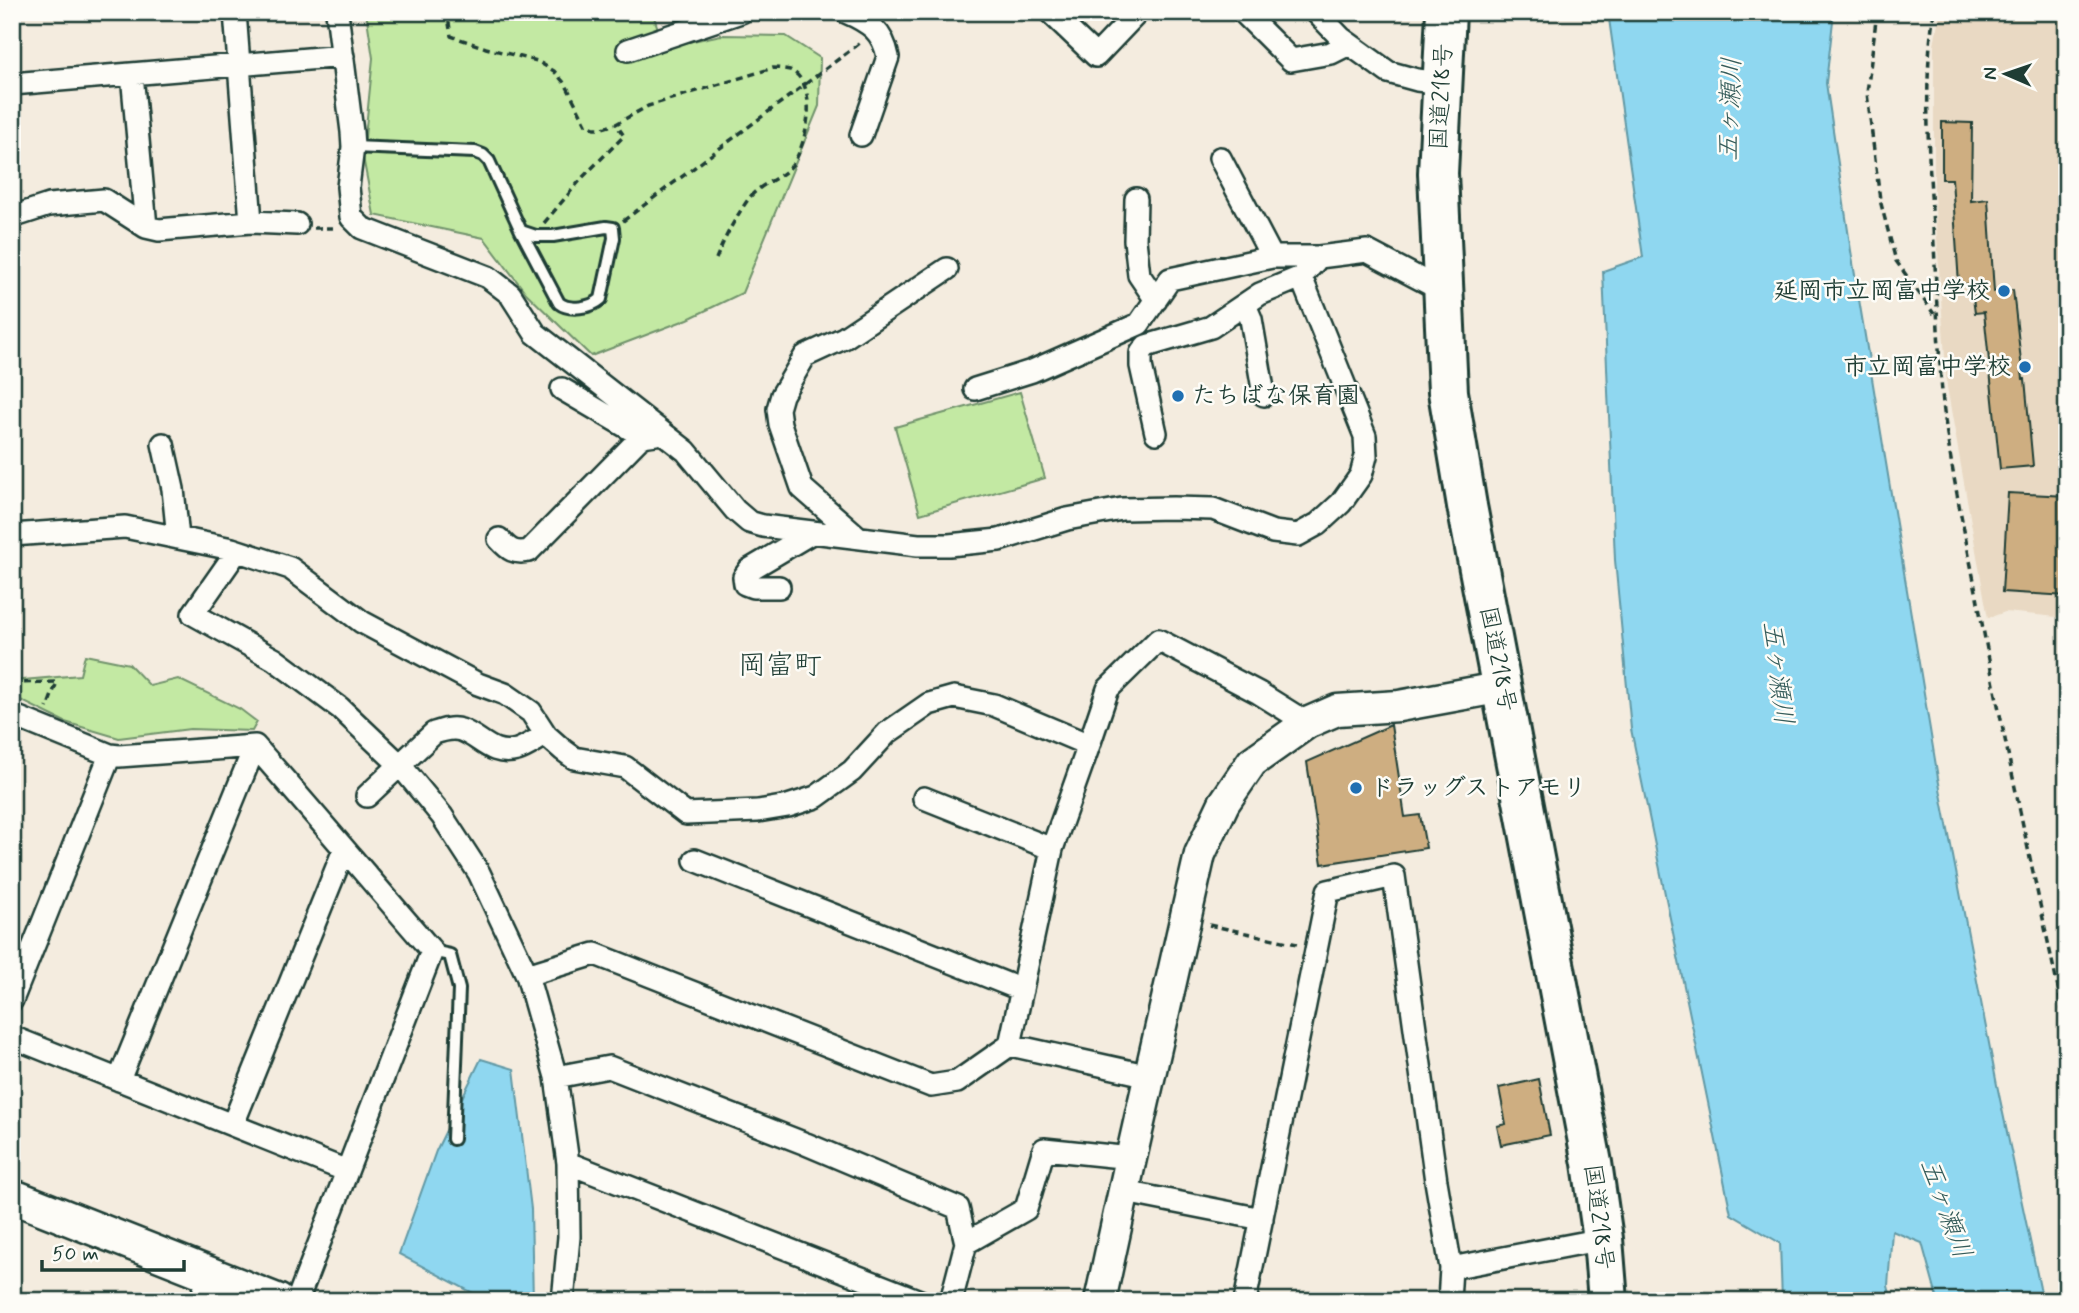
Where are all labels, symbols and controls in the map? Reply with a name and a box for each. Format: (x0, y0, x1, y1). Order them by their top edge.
north arrow (1970, 38, 2040, 108)
street label: 国道218号 (1424, 43, 1460, 151)
water label: 五ヶ瀬川 (1712, 56, 1750, 162)
text: N (1978, 67, 2003, 80)
place label: 延岡市立岡富中学校 (1774, 276, 1990, 307)
marker: 延岡市立岡富中学校 (1996, 283, 2012, 299)
place label: 市立岡富中学校 (1843, 352, 2011, 383)
marker: 市立岡富中学校 (2017, 359, 2033, 375)
place label: たちばな保育園 (1192, 381, 1360, 412)
marker: たちばな保育園 (1170, 388, 1186, 404)
street label: 国道218号 (1472, 604, 1522, 714)
water label: 五ヶ瀬川 (1754, 619, 1800, 727)
district label: 岡富町 (738, 648, 822, 685)
place label: ドラッグストアモリ (1370, 773, 1586, 804)
marker: ドラッグストアモリ (1348, 780, 1364, 796)
water label: 五ヶ瀬川 (1911, 1154, 1979, 1264)
street label: 国道218号 (1576, 1162, 1620, 1272)
scale bar (42, 1229, 184, 1273)
text: 50 m (52, 1240, 99, 1268)

